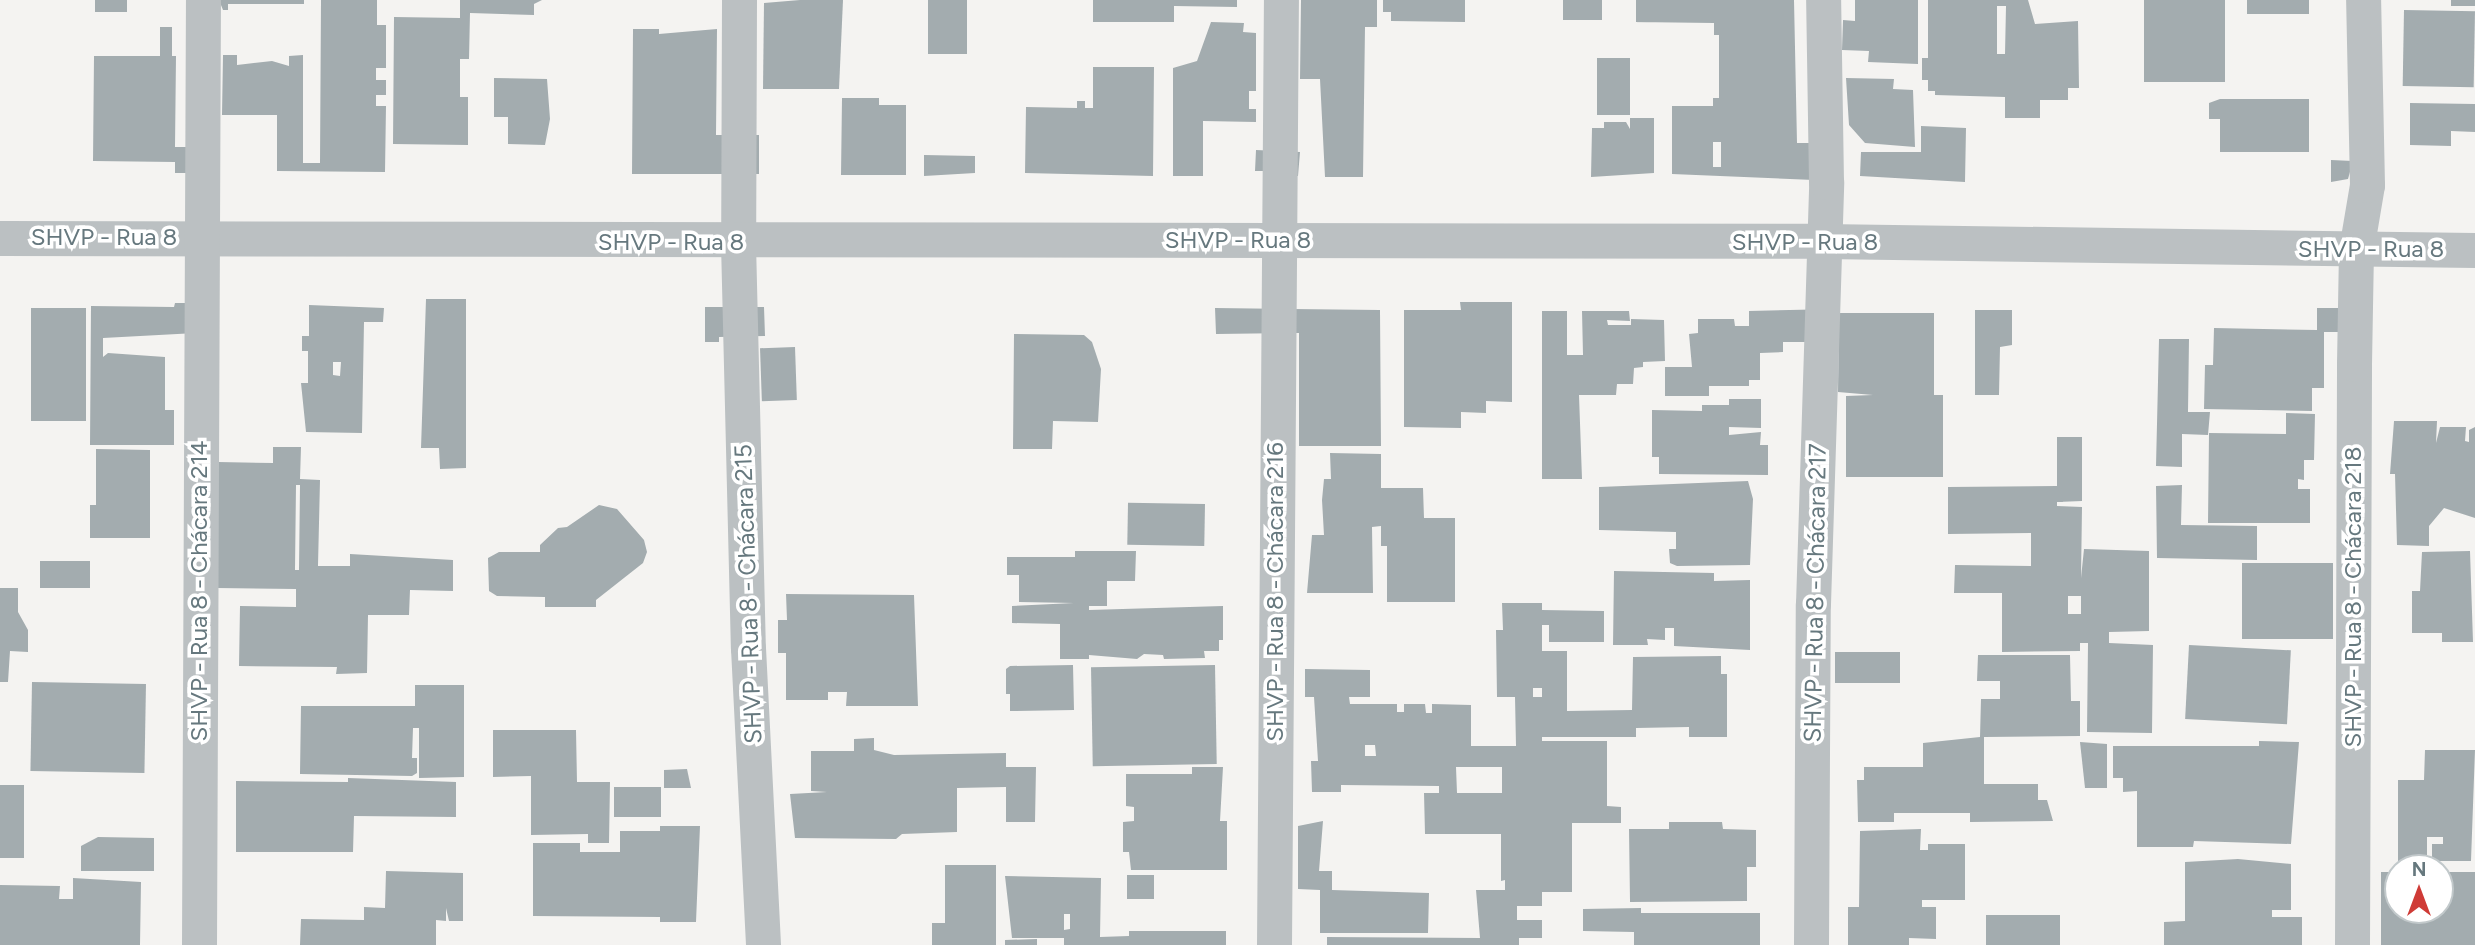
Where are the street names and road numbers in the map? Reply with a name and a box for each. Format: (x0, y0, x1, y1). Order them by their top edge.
street label: SHVP - Rua 8 (31, 223, 177, 251)
street label: SHVP - Rua 8 (1165, 226, 1311, 254)
street label: SHVP - Rua 8 (598, 228, 744, 256)
street label: SHVP - Rua 8 (1732, 228, 1878, 256)
street label: SHVP - Rua 8 (2298, 235, 2444, 263)
street label: SHVP - Rua 8 - Chácara 214 (185, 441, 213, 741)
street label: SHVP - Rua 8 - Chácara 216 (1261, 442, 1289, 742)
street label: SHVP - Rua 8 - Chácara 217 (1798, 443, 1832, 743)
street label: SHVP - Rua 8 - Chácara 215 (728, 444, 768, 744)
street label: SHVP - Rua 8 - Chácara 218 (2339, 447, 2367, 747)

